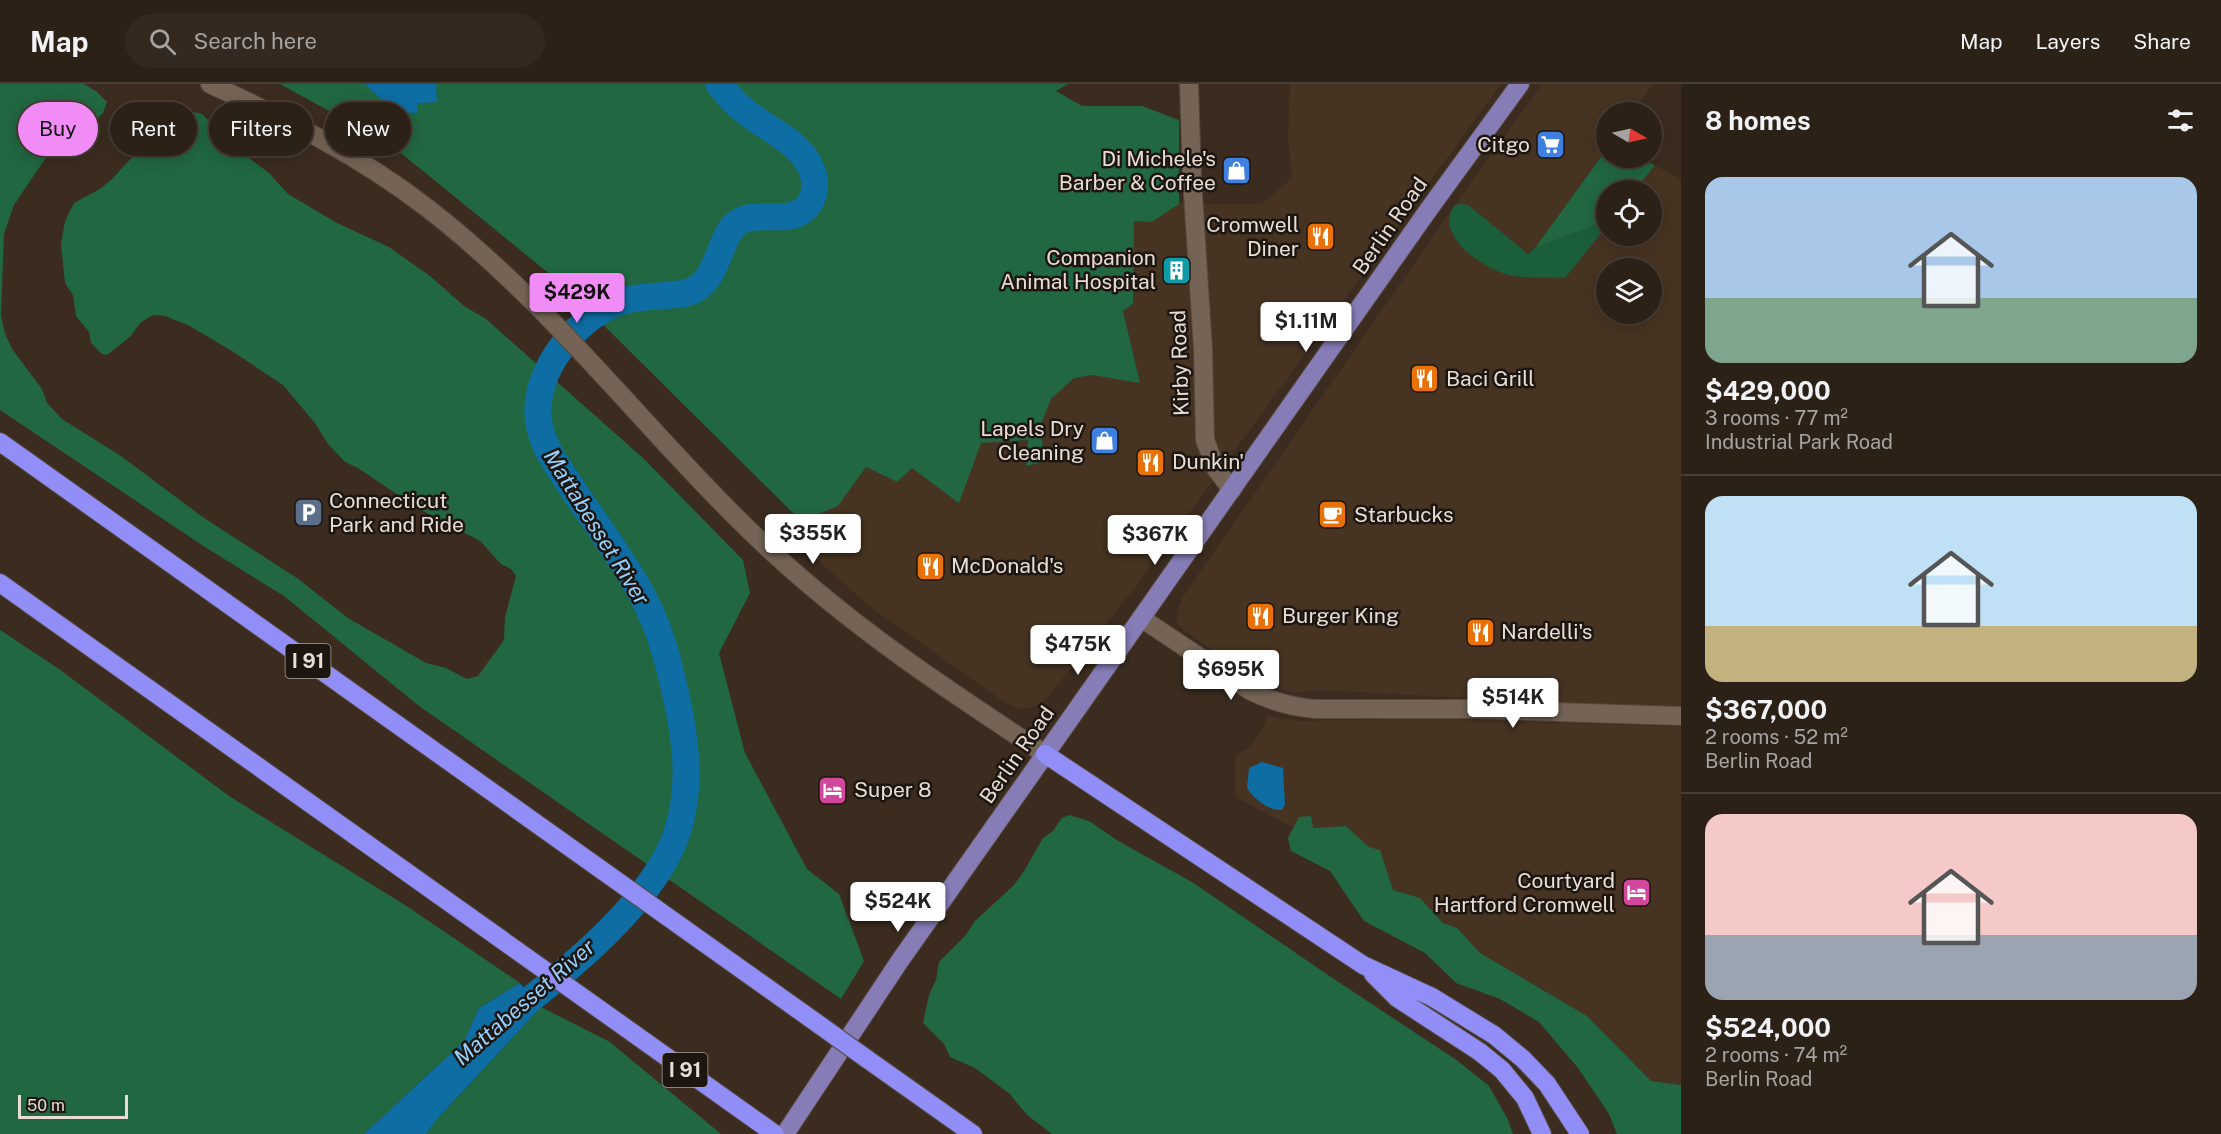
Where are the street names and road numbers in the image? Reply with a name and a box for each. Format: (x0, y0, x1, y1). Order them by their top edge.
street label: Berlin Road (1347, 172, 1432, 279)
street label: Kirby Road (1165, 309, 1194, 417)
road number: I 91 (286, 644, 330, 678)
street label: Berlin Road (974, 701, 1059, 808)
road number: I 91 (662, 1053, 708, 1087)

